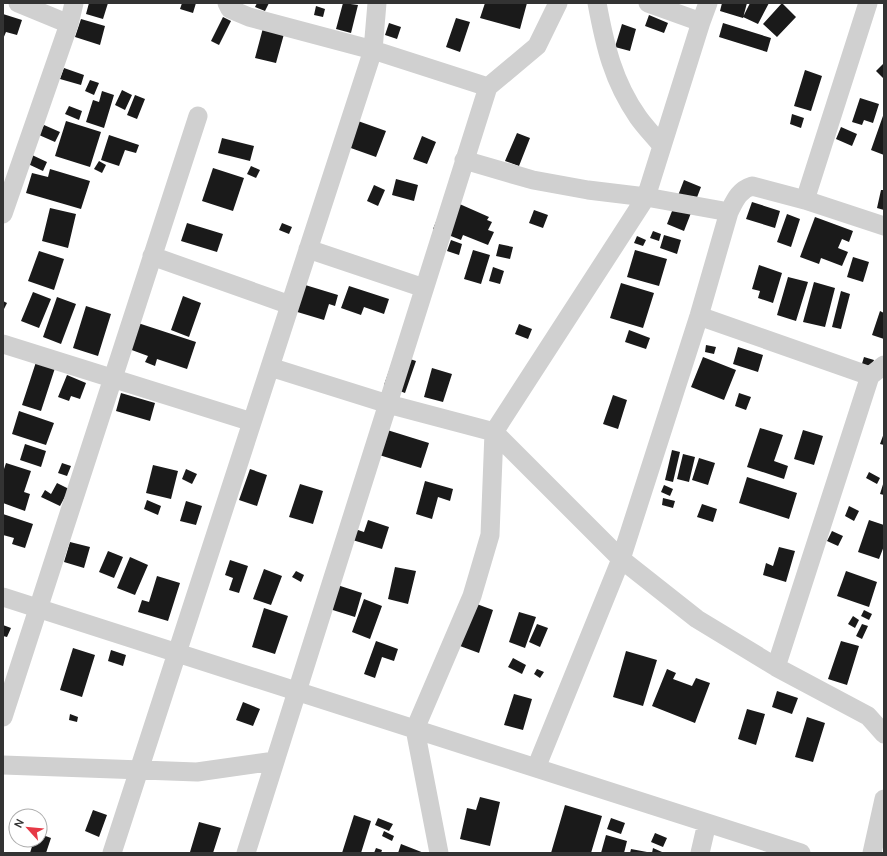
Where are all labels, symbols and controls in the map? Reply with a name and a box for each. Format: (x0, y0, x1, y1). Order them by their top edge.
north arrow (8, 808, 48, 848)
text: N (10, 816, 27, 830)

